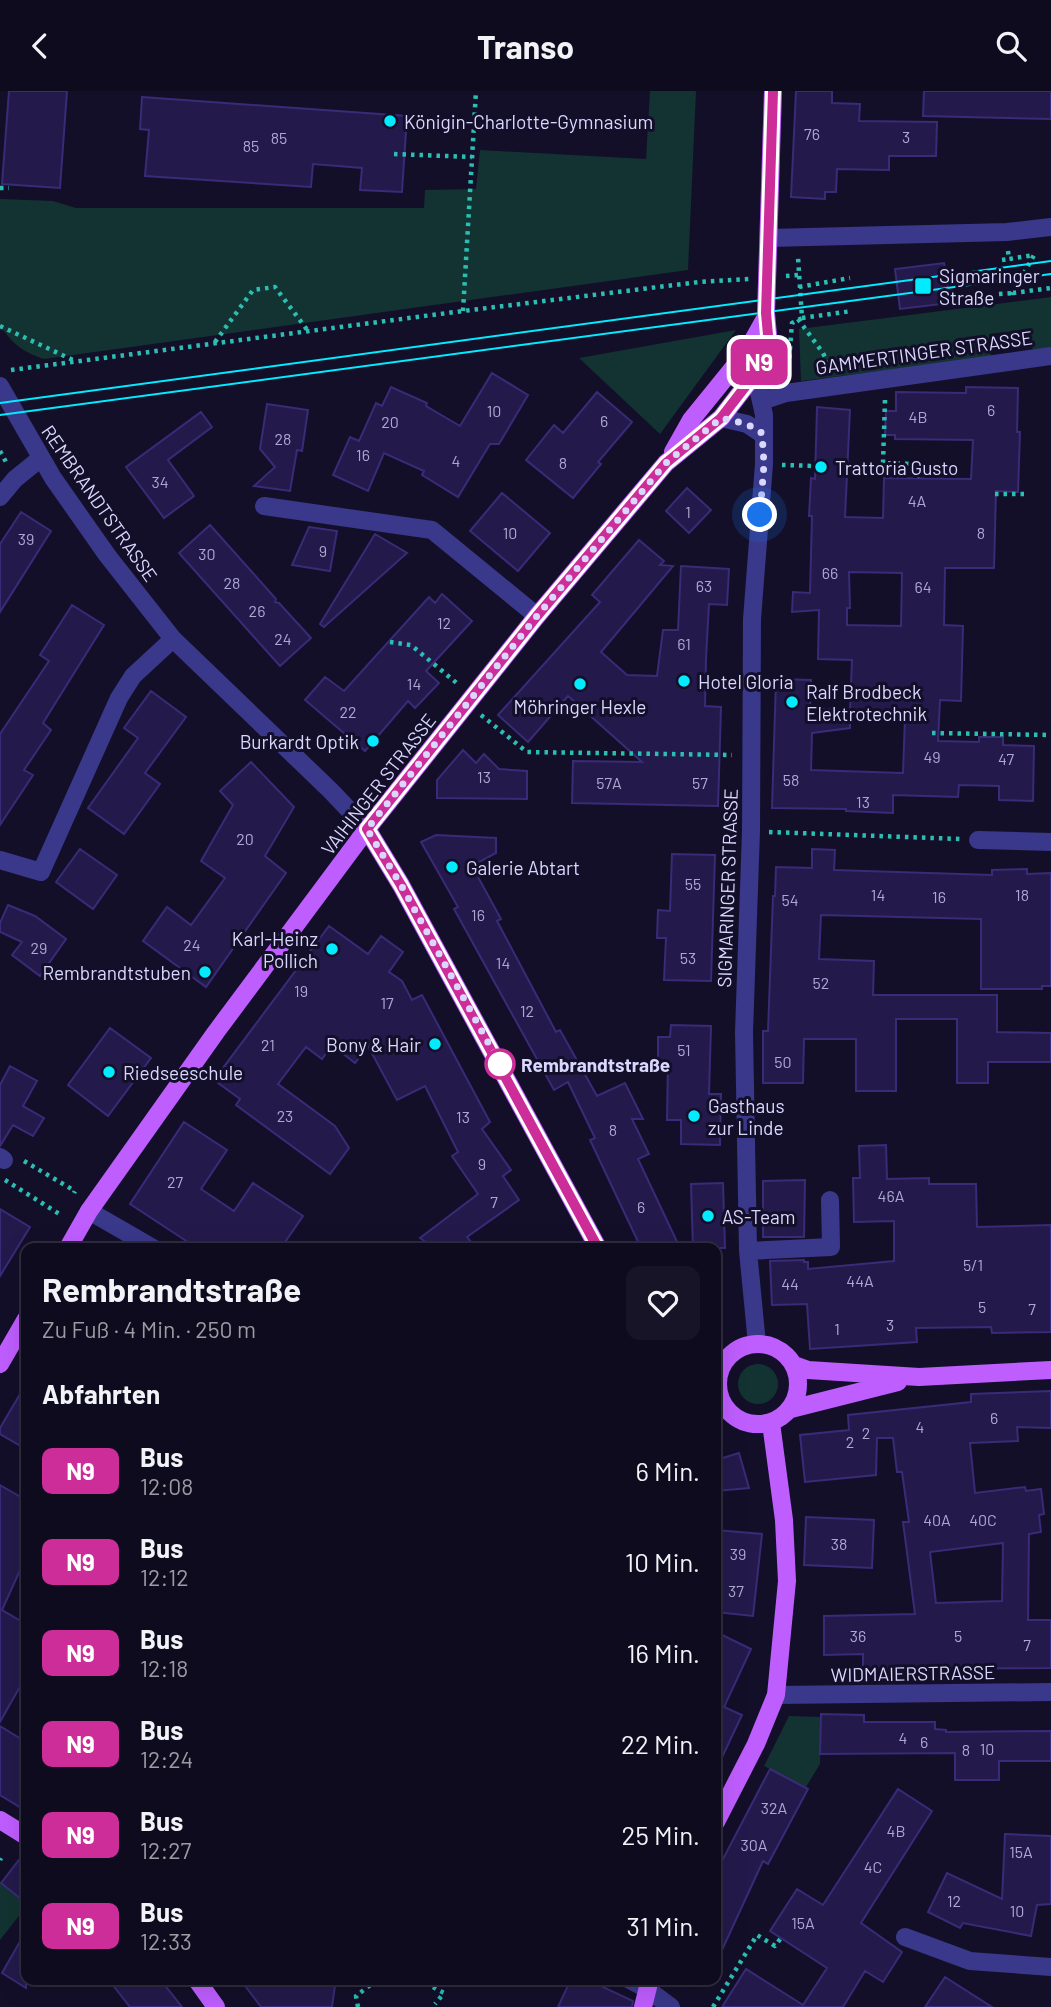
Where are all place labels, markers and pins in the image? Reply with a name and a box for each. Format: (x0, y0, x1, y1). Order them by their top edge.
place label: Königin-Charlotte-Gymnasium (404, 110, 653, 133)
marker: Königin-Charlotte-Gymnasium (382, 113, 398, 129)
place label: Sigmaringer Straße (939, 264, 1040, 309)
marker: Sigmaringer Straße (913, 276, 933, 296)
place label: Trattoria Gusto (835, 456, 958, 479)
marker: Trattoria Gusto (813, 459, 829, 475)
place label: Hotel Gloria (698, 670, 793, 693)
marker: Hotel Gloria (676, 673, 692, 689)
marker: Möhringer Hexle (572, 676, 588, 692)
place label: Ralf Brodbeck Elektrotechnik (806, 680, 927, 725)
marker: Ralf Brodbeck Elektrotechnik (784, 694, 800, 710)
place label: Möhringer Hexle (514, 695, 646, 718)
place label: Burkardt Optik (240, 730, 359, 753)
marker: Burkardt Optik (365, 733, 381, 749)
place label: Galerie Abtart (466, 856, 580, 879)
marker: Galerie Abtart (444, 859, 460, 875)
place label: Karl-Heinz Pollich (232, 927, 318, 972)
marker: Karl-Heinz Pollich (324, 941, 340, 957)
place label: Rembrandtstuben (42, 961, 191, 984)
marker: Rembrandtstuben (197, 964, 213, 980)
place label: Bony & Hair (326, 1033, 421, 1056)
marker: Bony & Hair (427, 1036, 443, 1052)
marker: Rembrandtstraße (485, 1049, 515, 1079)
place label: Rembrandtstraße (521, 1053, 670, 1076)
place label: Riedseeschule (123, 1061, 243, 1084)
marker: Riedseeschule (101, 1064, 117, 1080)
place label: Gasthaus zur Linde (708, 1094, 785, 1139)
marker: Gasthaus zur Linde (686, 1108, 702, 1124)
place label: AS-Team (722, 1205, 795, 1228)
marker: AS-Team (700, 1208, 716, 1224)

